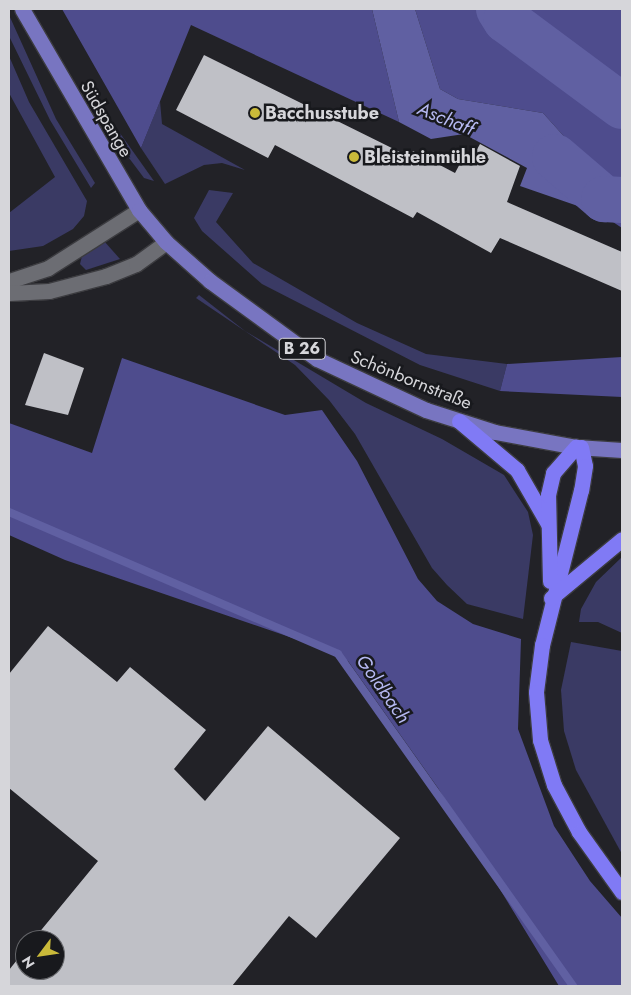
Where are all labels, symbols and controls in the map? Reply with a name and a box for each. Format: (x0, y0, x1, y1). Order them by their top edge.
street label: Südspange (75, 77, 137, 161)
water label: Aschaff (414, 97, 478, 141)
place label: Bacchusstube (265, 102, 379, 124)
marker: Bacchusstube (249, 107, 261, 119)
place label: Bleisteinmühle (364, 146, 486, 168)
marker: Bleisteinmühle (348, 151, 360, 163)
road number: B 26 (278, 336, 326, 362)
street label: Schönbornstraße (347, 346, 475, 414)
water label: Goldbach (351, 650, 415, 728)
north arrow (15, 930, 65, 980)
text: N (17, 952, 39, 972)

